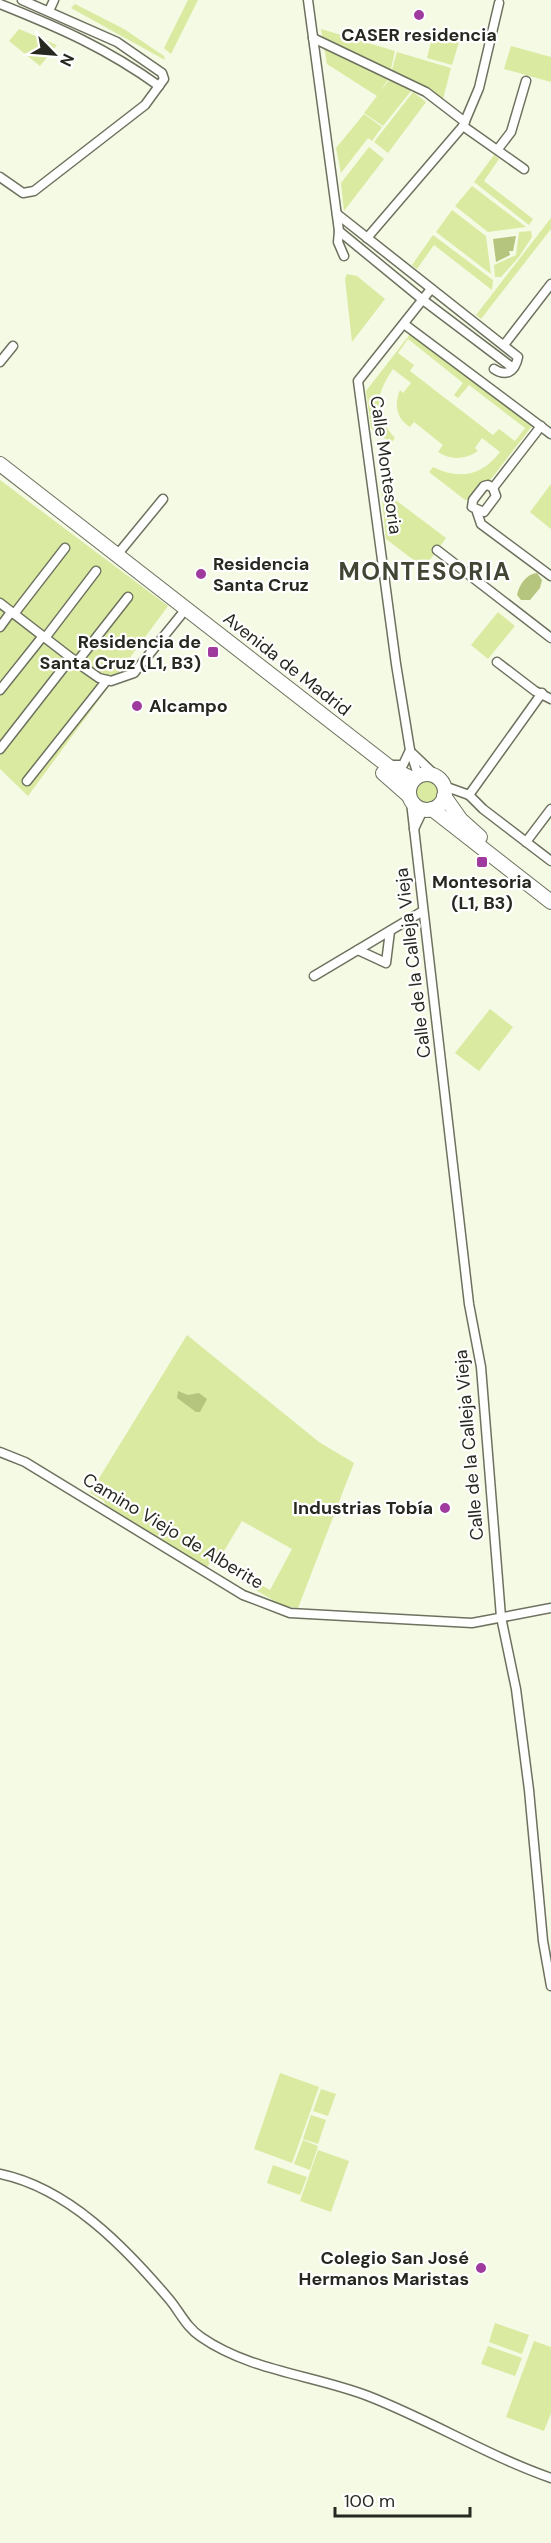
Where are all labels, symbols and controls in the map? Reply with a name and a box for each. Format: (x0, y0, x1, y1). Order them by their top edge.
marker: CASER residencia (412, 8, 426, 22)
place label: CASER residencia (341, 23, 497, 47)
north arrow (24, 24, 84, 84)
text: N (55, 50, 79, 70)
street label: Calle Montesoria (364, 394, 408, 536)
place label: Residencia Santa Cruz (213, 552, 309, 597)
district label: MONTESORIA (339, 556, 511, 587)
marker: Residencia Santa Cruz (194, 567, 208, 581)
street label: Avenida de Madrid (218, 607, 356, 721)
place label: Residencia de Santa Cruz (L1, B3) (40, 630, 201, 675)
marker: Residencia de Santa Cruz (L1, B3) (206, 645, 220, 659)
place label: Alcampo (149, 694, 228, 718)
marker: Alcampo (130, 699, 144, 713)
marker: Montesoria (L1, B3) (475, 855, 489, 869)
street label: Calle de la Calleja Vieja (389, 867, 437, 1059)
place label: Montesoria (L1, B3) (432, 870, 532, 915)
street label: Calle de la Calleja Vieja (449, 1349, 489, 1541)
street label: Camino Viejo de Alberite (78, 1467, 268, 1595)
place label: Industrias Tobía (293, 1496, 433, 1520)
marker: Industrias Tobía (438, 1501, 452, 1515)
place label: Colegio San José Hermanos Maristas (299, 2246, 469, 2291)
marker: Colegio San José Hermanos Maristas (474, 2261, 488, 2275)
scale bar (335, 2480, 470, 2518)
text: 100 m (344, 2489, 395, 2513)

